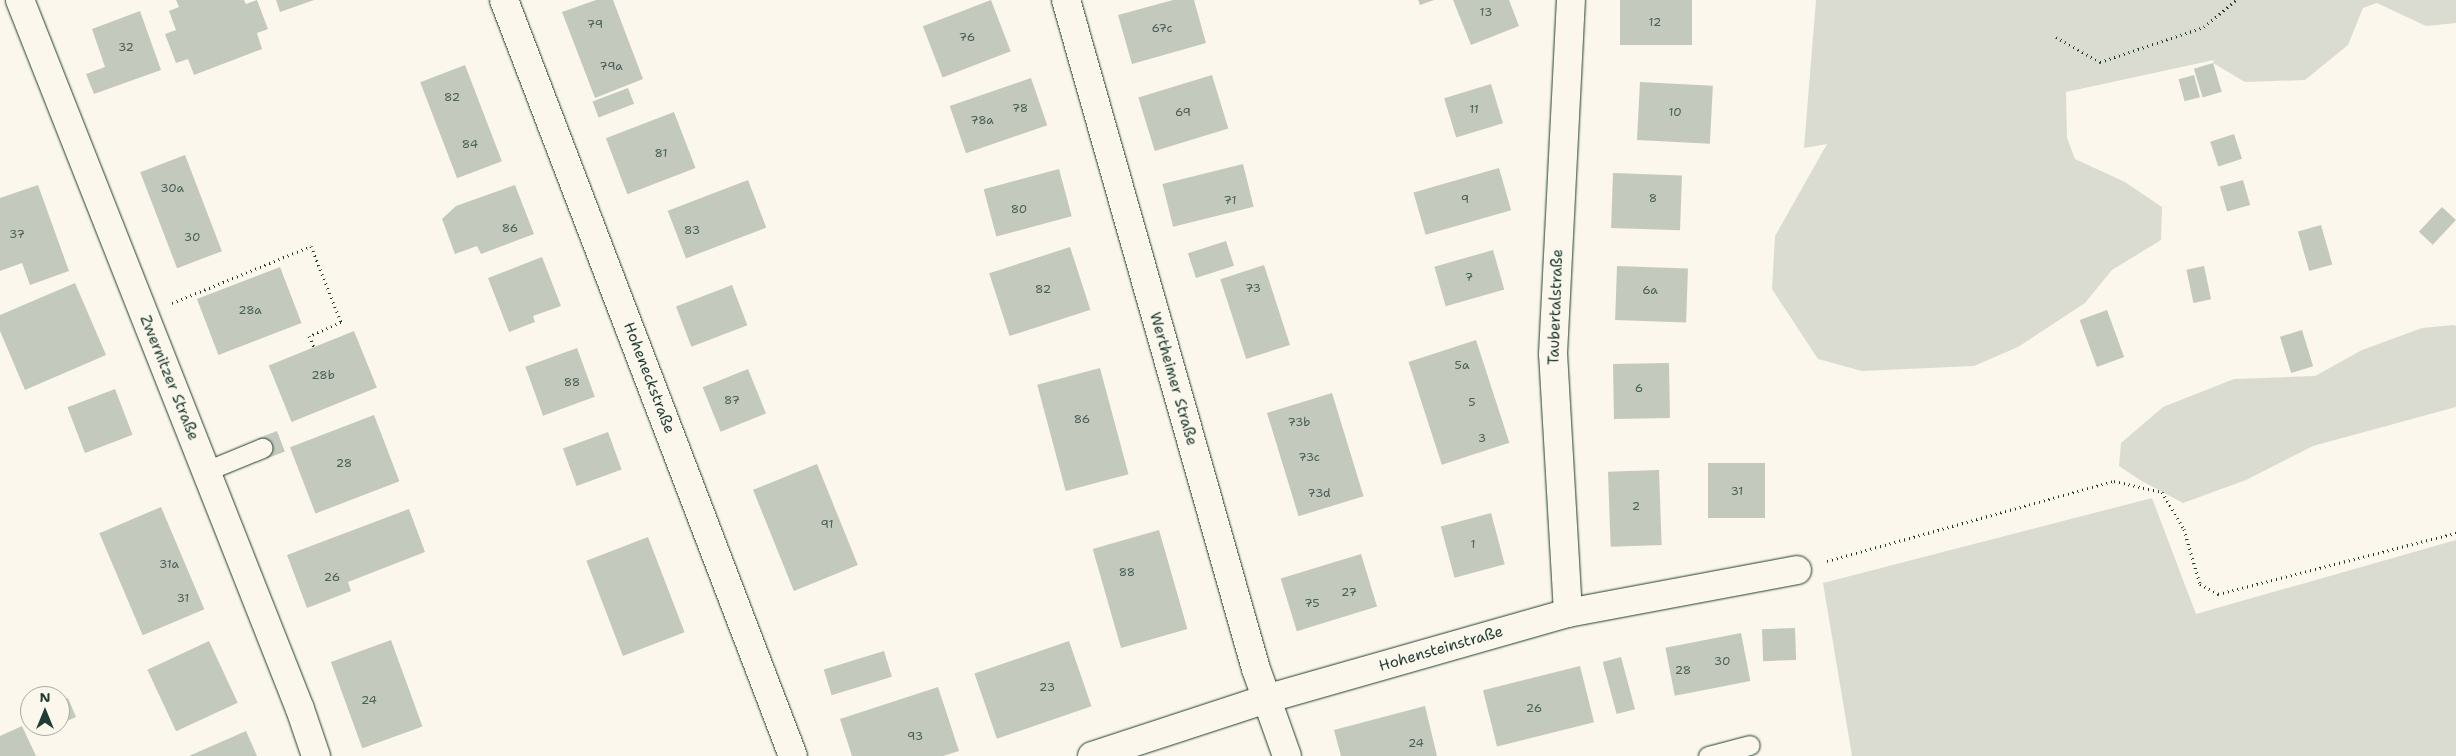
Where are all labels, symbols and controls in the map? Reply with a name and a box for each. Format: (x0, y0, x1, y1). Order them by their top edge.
house number: 13 (1480, 6, 1492, 20)
house number: 12 (1649, 16, 1661, 30)
house number: 79 (587, 18, 603, 32)
house number: 67c (1151, 22, 1173, 36)
house number: 76 (959, 31, 975, 45)
house number: 32 (118, 41, 134, 55)
house number: 79a (599, 60, 623, 74)
house number: 82 (444, 91, 460, 105)
house number: 78 (1012, 102, 1028, 116)
house number: 11 (1469, 103, 1479, 117)
house number: 69 (1175, 106, 1191, 120)
house number: 10 (1668, 106, 1682, 120)
house number: 78a (970, 114, 994, 128)
house number: 84 (462, 138, 478, 152)
house number: 81 (655, 147, 667, 161)
house number: 30a (160, 182, 184, 196)
house number: 8 (1649, 192, 1657, 206)
house number: 9 (1461, 193, 1469, 207)
house number: 71 (1224, 194, 1236, 208)
house number: 80 (1011, 203, 1027, 217)
house number: 86 (502, 222, 518, 236)
house number: 83 (684, 224, 700, 238)
house number: 37 (9, 228, 25, 242)
house number: 30 (184, 231, 200, 245)
street label: Taubertalstraße (1545, 249, 1567, 365)
house number: 7 (1465, 271, 1473, 285)
house number: 73 (1245, 282, 1261, 296)
house number: 82 (1035, 283, 1051, 297)
house number: 6a (1642, 284, 1658, 298)
house number: 28a (238, 304, 262, 318)
street label: Wertheimer Straße (1145, 310, 1201, 448)
street label: Zwernitzer Straße (136, 313, 202, 443)
street label: Hoheneckstraße (620, 320, 678, 436)
house number: 5a (1455, 359, 1469, 373)
house number: 28b (311, 369, 335, 383)
house number: 88 (564, 376, 580, 390)
house number: 6 (1635, 382, 1643, 396)
house number: 87 (724, 394, 740, 408)
house number: 5 (1468, 396, 1476, 410)
house number: 86 (1074, 413, 1090, 427)
house number: 73b (1288, 416, 1310, 430)
house number: 3 (1478, 432, 1486, 446)
house number: 73c (1298, 451, 1320, 465)
house number: 28 (336, 457, 352, 471)
house number: 31 (1731, 485, 1743, 499)
house number: 73d (1307, 487, 1331, 501)
house number: 2 (1632, 500, 1640, 514)
house number: 91 (820, 518, 834, 532)
house number: 1 (1470, 538, 1476, 552)
house number: 31a (159, 558, 179, 572)
house number: 88 (1119, 566, 1135, 580)
house number: 26 (324, 571, 340, 585)
house number: 27 (1341, 586, 1357, 600)
house number: 31 (177, 592, 189, 606)
house number: 75 (1304, 597, 1320, 611)
street label: Hohensteinstraße (1377, 623, 1505, 675)
house number: 30 (1714, 655, 1730, 669)
house number: 28 (1675, 664, 1691, 678)
house number: 23 (1039, 681, 1055, 695)
north arrow (20, 686, 70, 736)
text: N (39, 688, 51, 706)
house number: 24 (361, 694, 377, 708)
house number: 26 (1526, 702, 1542, 716)
house number: 93 (907, 730, 923, 744)
house number: 24 (1408, 737, 1424, 751)

